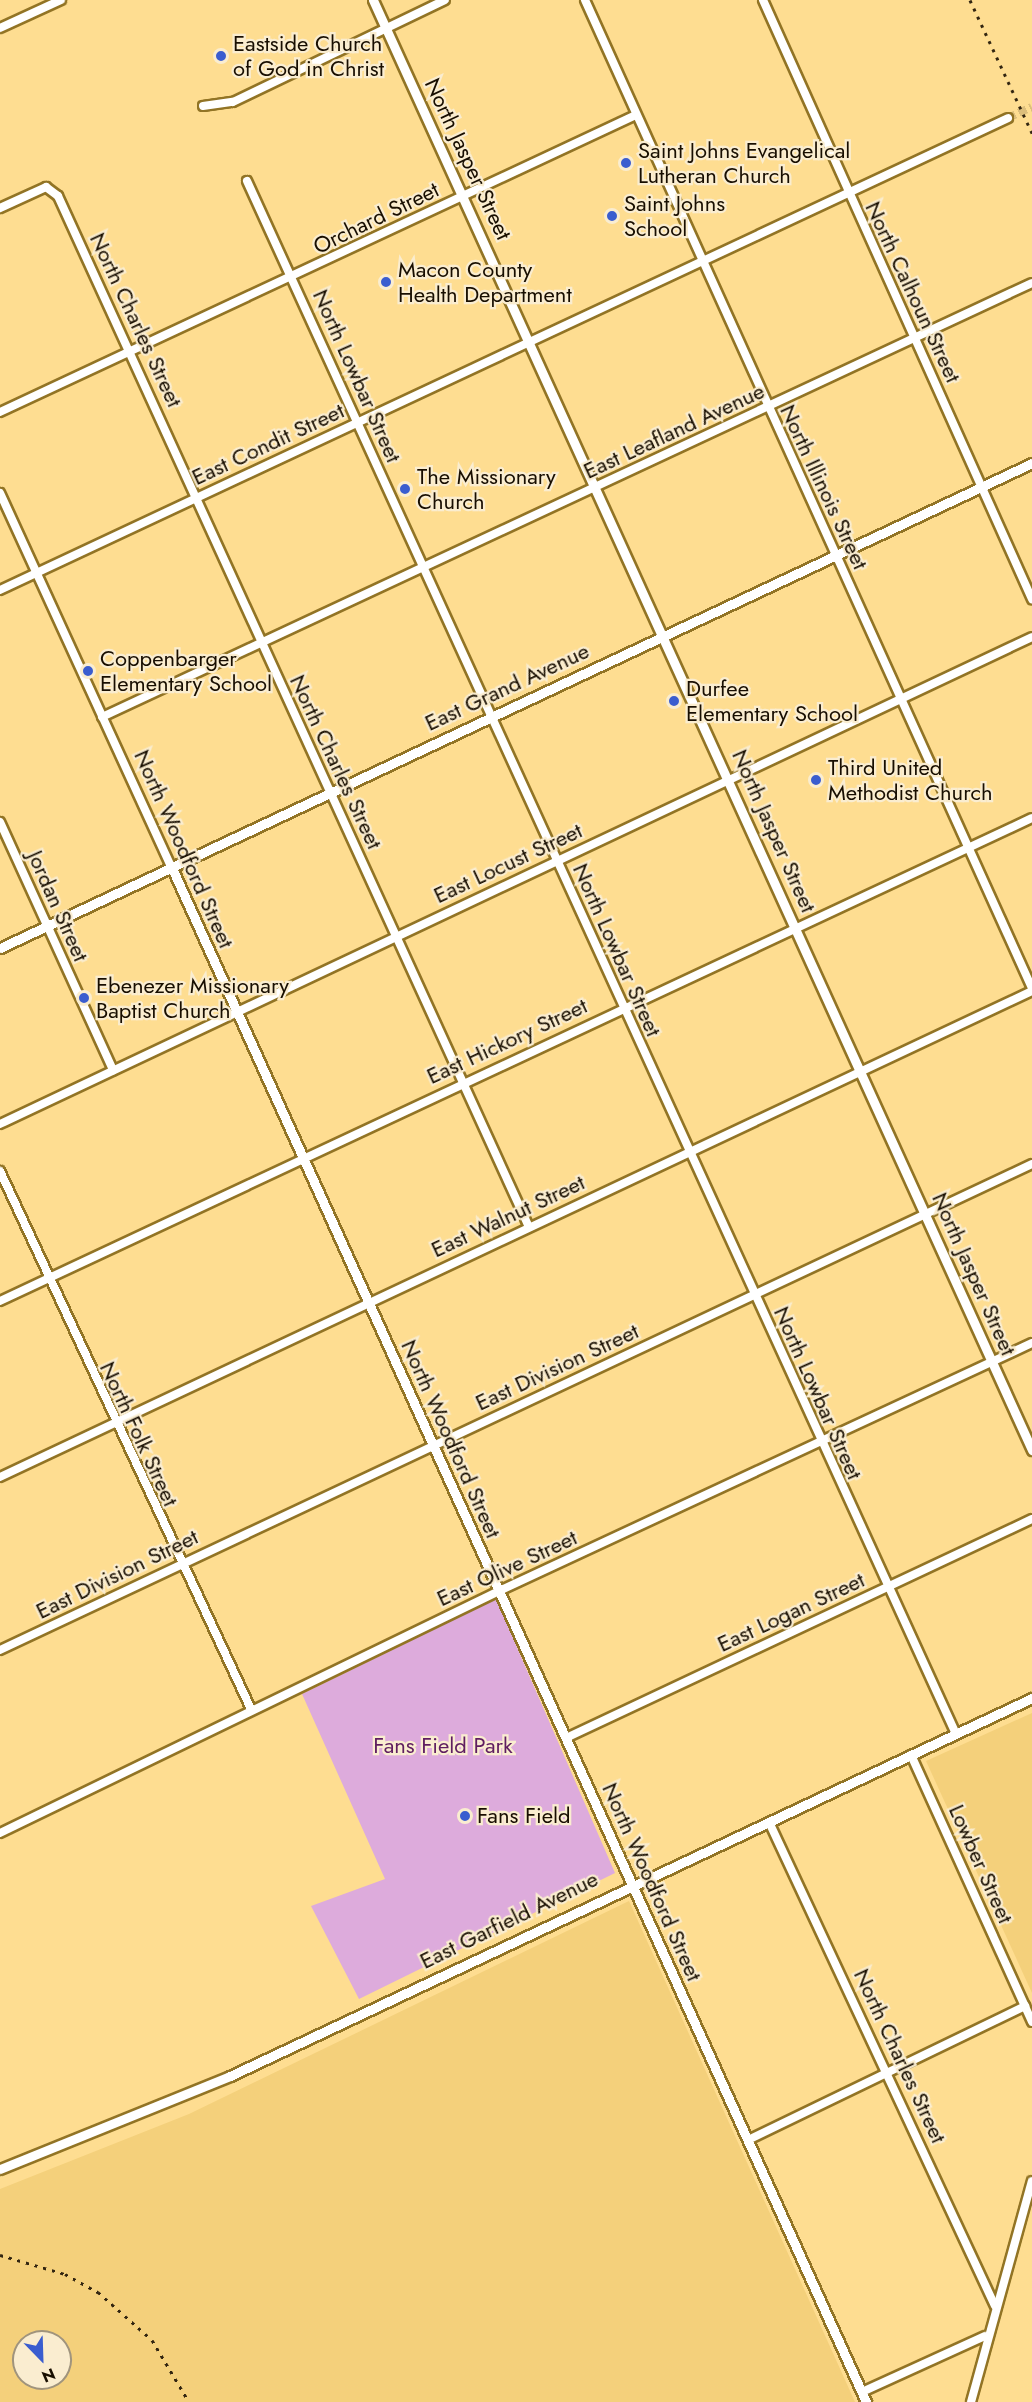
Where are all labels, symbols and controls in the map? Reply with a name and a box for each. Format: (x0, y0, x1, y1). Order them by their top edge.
place label: Eastside Church of God in Christ (233, 30, 384, 82)
marker: Eastside Church of God in Christ (214, 49, 228, 63)
street label: North Jasper Street (419, 74, 517, 244)
place label: Saint Johns Evangelical Lutheran Church (638, 137, 850, 188)
marker: Saint Johns Evangelical Lutheran Church (619, 156, 633, 170)
street label: Orchard Street (309, 176, 443, 260)
place label: Saint Johns School (624, 190, 725, 242)
street label: North Calhoun Street (860, 197, 966, 387)
marker: Saint Johns School (605, 209, 619, 223)
street label: North Charles Street (84, 229, 188, 411)
place label: Macon County Health Department (398, 256, 572, 308)
marker: Macon County Health Department (379, 275, 393, 289)
street label: North Lowbar Street (307, 286, 407, 466)
street label: East Leafland Avenue (579, 378, 769, 484)
street label: East Condit Street (188, 397, 348, 491)
street label: North Illinois Street (774, 401, 874, 573)
place label: The Missionary Church (417, 463, 556, 514)
marker: The Missionary Church (398, 482, 412, 496)
street label: East Grand Avenue (421, 637, 593, 737)
place label: Coppenbarger Elementary School (100, 645, 272, 696)
marker: Coppenbarger Elementary School (81, 664, 95, 678)
street label: North Charles Street (284, 671, 388, 853)
place label: Durfee Elementary School (686, 675, 858, 726)
marker: Durfee Elementary School (667, 694, 681, 708)
street label: North Woodford Street (128, 746, 240, 952)
street label: North Jasper Street (726, 746, 822, 916)
place label: Third United Methodist Church (828, 754, 992, 806)
marker: Third United Methodist Church (809, 773, 823, 787)
street label: East Locust Street (430, 817, 586, 909)
street label: Jordan Street (22, 846, 94, 966)
street label: North Lowbar Street (567, 860, 667, 1040)
place label: Ebenezer Missionary Baptist Church (96, 972, 289, 1023)
marker: Ebenezer Missionary Baptist Church (77, 991, 91, 1005)
street label: East Hickory Street (423, 992, 591, 1090)
street label: East Walnut Street (427, 1169, 589, 1263)
street label: North Jasper Street (926, 1189, 1022, 1359)
street label: North Lowbar Street (768, 1303, 868, 1483)
street label: East Division Street (471, 1318, 643, 1416)
street label: North Woodford Street (395, 1336, 507, 1542)
street label: North Folk Street (94, 1358, 184, 1510)
street label: East Division Street (32, 1523, 202, 1625)
street label: East Olive Street (433, 1524, 581, 1612)
street label: East Logan Street (713, 1566, 869, 1658)
park label: Fans Field Park (373, 1733, 513, 1759)
street label: North Woodford Street (596, 1779, 708, 1985)
street label: Lowber Street (943, 1801, 1019, 1927)
place label: Fans Field (477, 1803, 571, 1829)
marker: Fans Field (458, 1809, 472, 1823)
street label: East Garfield Avenue (416, 1865, 602, 1975)
street label: North Charles Street (848, 1965, 952, 2147)
north arrow (12, 2330, 72, 2390)
text: N (38, 2362, 59, 2388)

